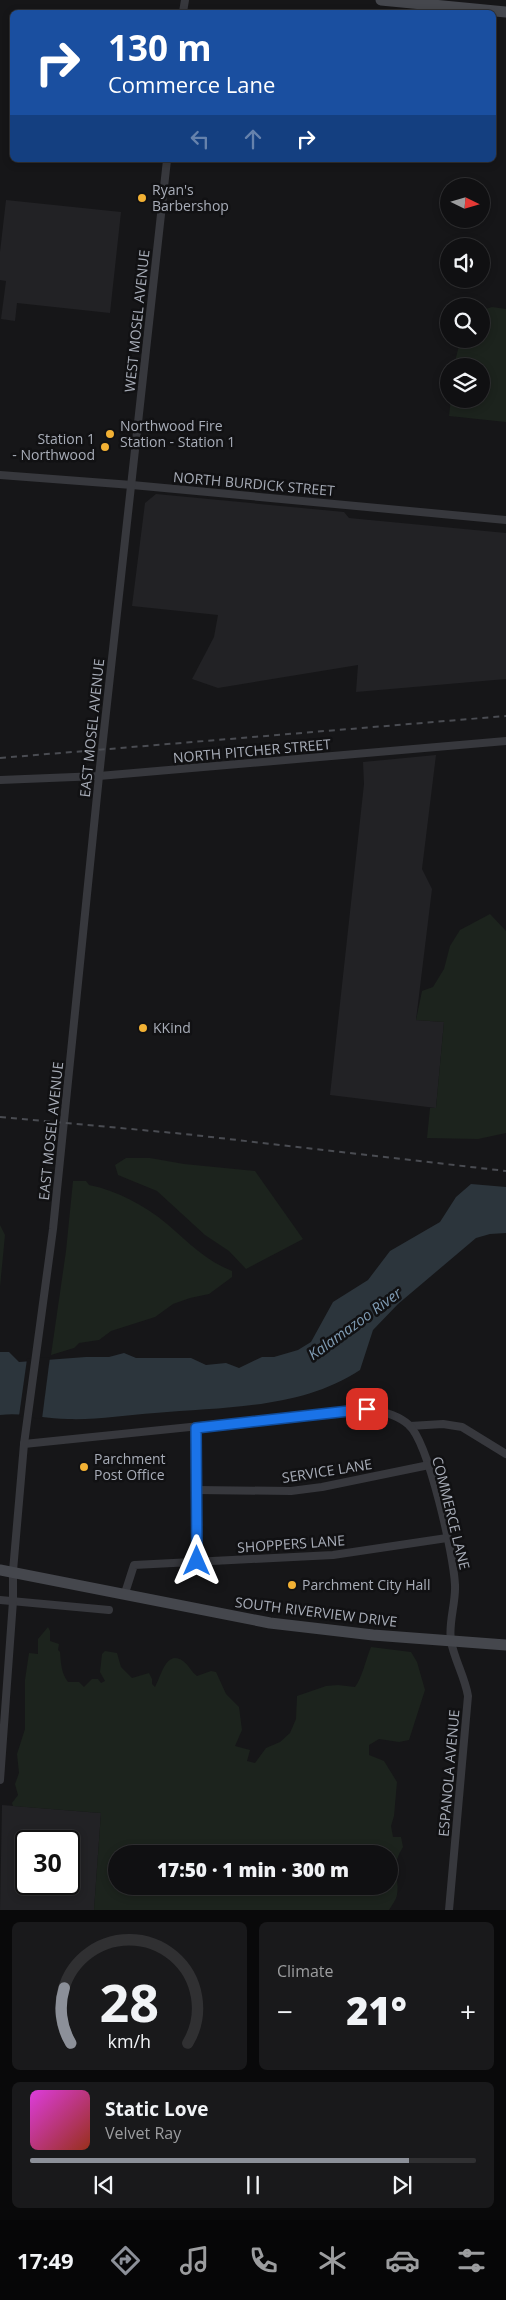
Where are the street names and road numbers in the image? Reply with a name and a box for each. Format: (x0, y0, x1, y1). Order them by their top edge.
street label: WEST MOSEL AVENUE (120, 249, 153, 393)
street label: NORTH BURDICK STREET (173, 467, 336, 500)
street label: EAST MOSEL AVENUE (75, 658, 108, 798)
street label: NORTH PITCHER STREET (172, 734, 332, 767)
street label: EAST MOSEL AVENUE (34, 1061, 67, 1201)
street label: SERVICE LANE (280, 1454, 373, 1487)
street label: COMMERCE LANE (428, 1454, 475, 1571)
street label: SHOPPERS LANE (236, 1530, 345, 1557)
street label: SOUTH RIVERVIEW DRIVE (234, 1592, 398, 1631)
street label: ESPANOLA AVENUE (433, 1709, 464, 1837)

